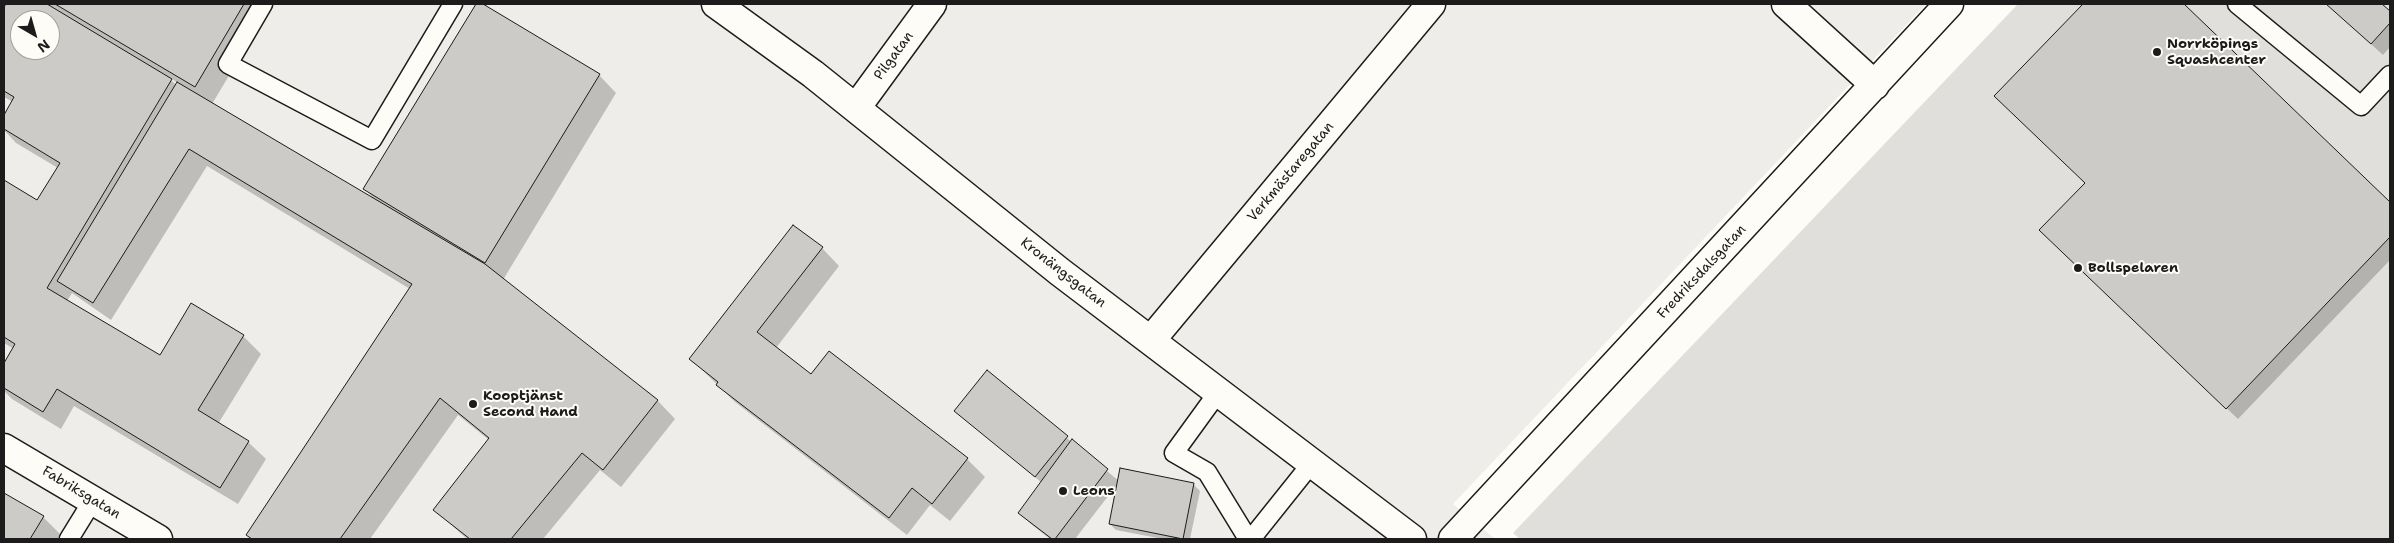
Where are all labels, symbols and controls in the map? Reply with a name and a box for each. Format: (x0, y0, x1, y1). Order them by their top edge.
north arrow (10, 10, 60, 60)
street label: Pilgatan (871, 28, 917, 84)
text: N (34, 36, 54, 57)
place label: Norrköpings Squashcenter (2167, 36, 2266, 68)
marker: Norrköpings Squashcenter (2151, 46, 2163, 58)
street label: Verkmästaregatan (1244, 119, 1338, 225)
street label: Fredriksdalsgatan (1654, 221, 1750, 323)
street label: Kronängsgatan (1017, 234, 1109, 312)
place label: Bollspelaren (2088, 260, 2178, 276)
marker: Bollspelaren (2072, 262, 2084, 274)
place label: Kooptjänst Second Hand (483, 388, 578, 421)
marker: Kooptjänst Second Hand (467, 398, 479, 410)
street label: Fabriksgatan (39, 463, 123, 523)
place label: Leons (1073, 483, 1115, 499)
marker: Leons (1057, 485, 1069, 497)

